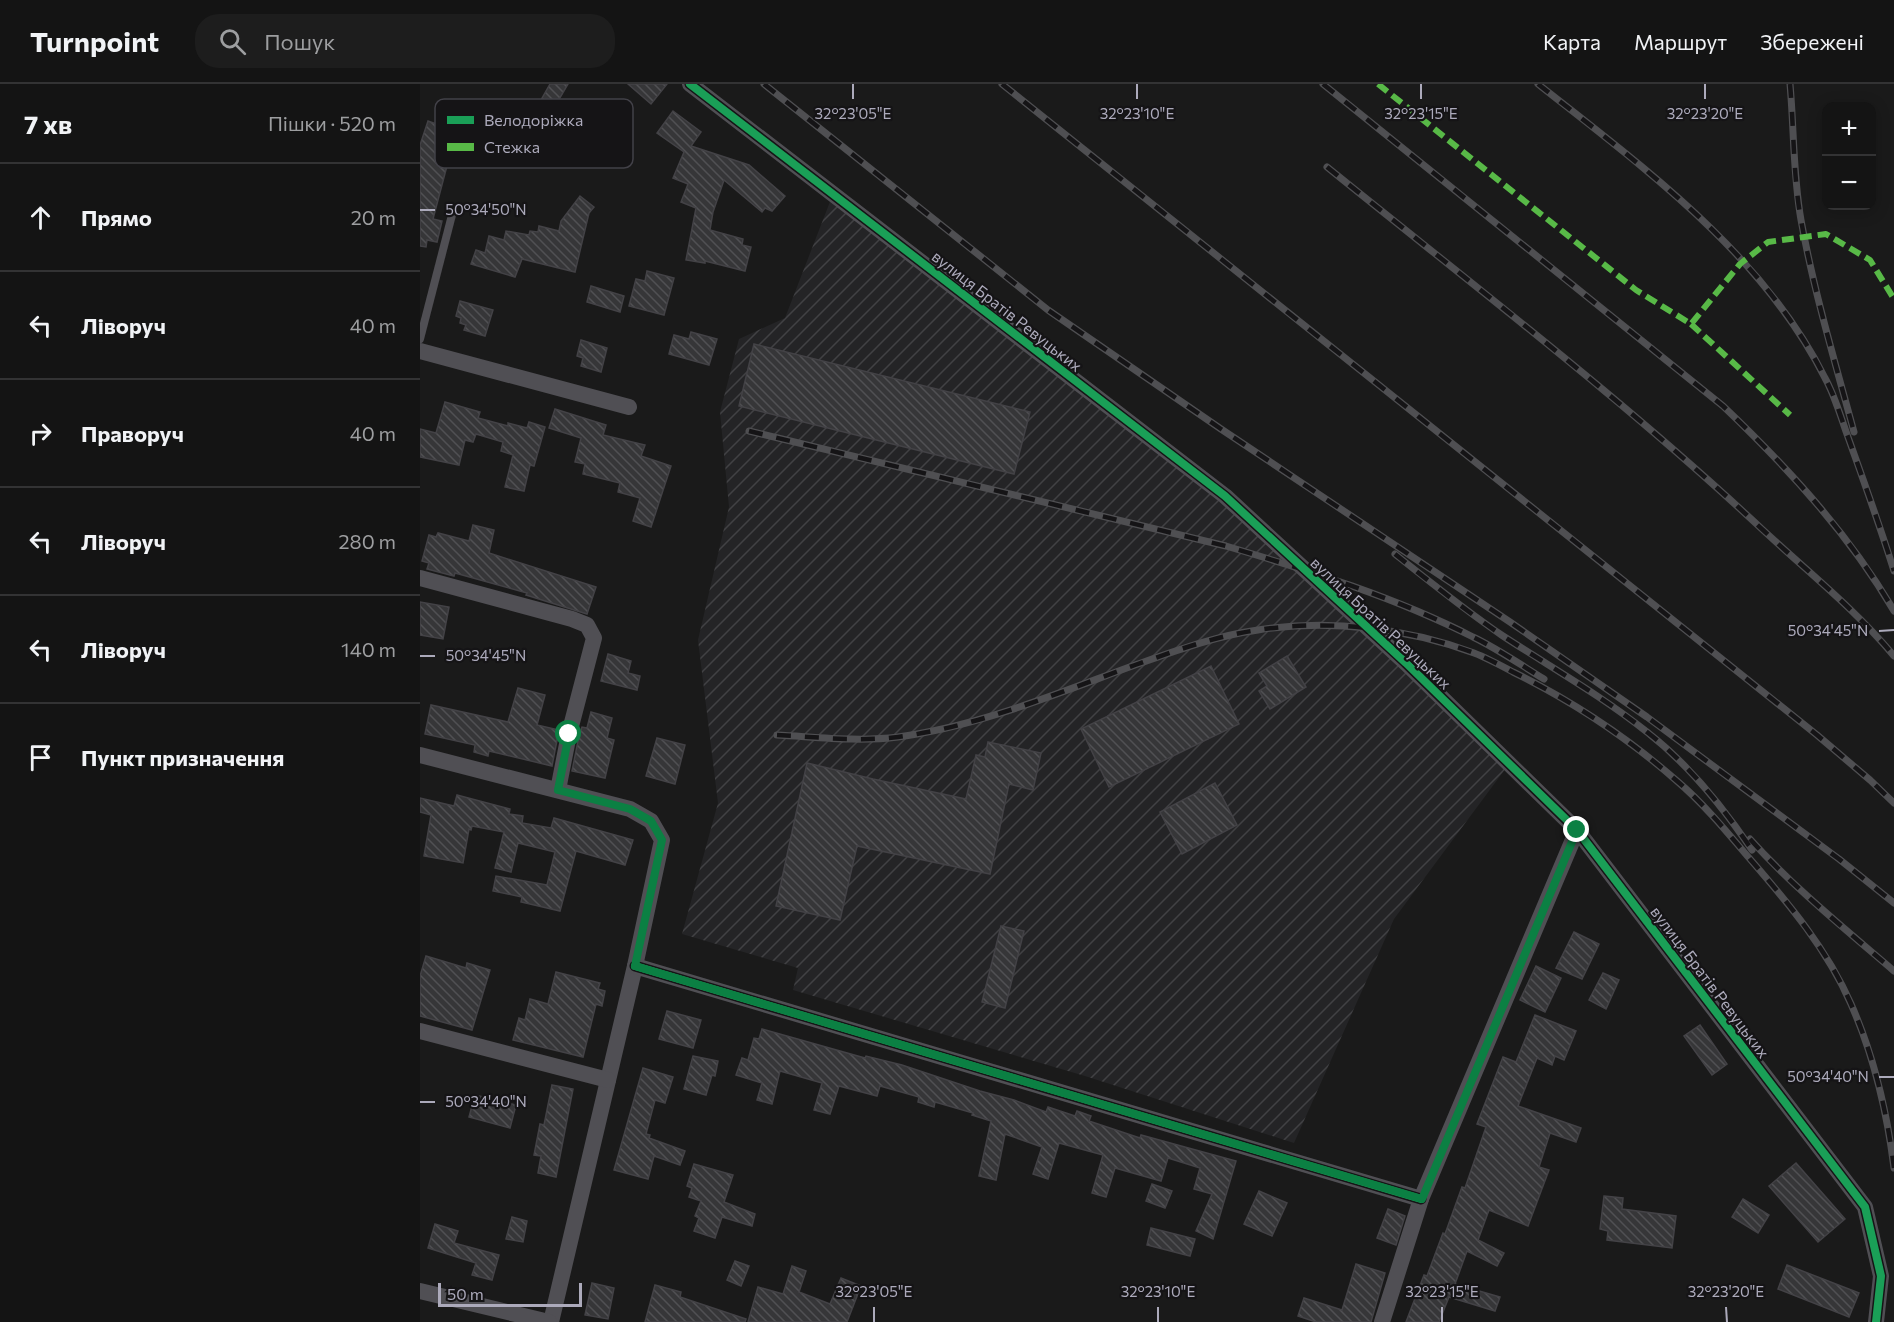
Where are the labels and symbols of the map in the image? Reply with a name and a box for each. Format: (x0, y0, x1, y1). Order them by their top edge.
legend (435, 99, 633, 168)
text: 32°23'05"E (815, 104, 891, 122)
text: 32°23'10"E (1100, 104, 1174, 122)
text: 32°23'15"E (1384, 104, 1458, 122)
text: 32°23'20"E (1667, 104, 1743, 122)
text: Велодоріжка (484, 110, 583, 129)
text: Стежка (484, 137, 540, 156)
text: 50°34'50"N (445, 200, 527, 218)
street label: вулиця Братів Ревуцьких (929, 246, 1086, 375)
street label: вулиця Братів Ревуцьких (1307, 553, 1456, 693)
text: 50°34'45"N (1788, 621, 1868, 639)
text: 50°34'45"N (446, 646, 526, 664)
route start (555, 720, 581, 746)
route end (1563, 816, 1589, 842)
street label: вулиця Братів Ревуцьких (1647, 902, 1774, 1062)
text: 50°34'40"N (1787, 1067, 1869, 1085)
text: 50°34'40"N (445, 1092, 527, 1110)
scale bar (438, 1280, 582, 1308)
text: 32°23'05"E (836, 1282, 912, 1300)
text: 32°23'10"E (1121, 1282, 1195, 1300)
text: 32°23'15"E (1405, 1282, 1479, 1300)
text: 32°23'20"E (1688, 1282, 1764, 1300)

